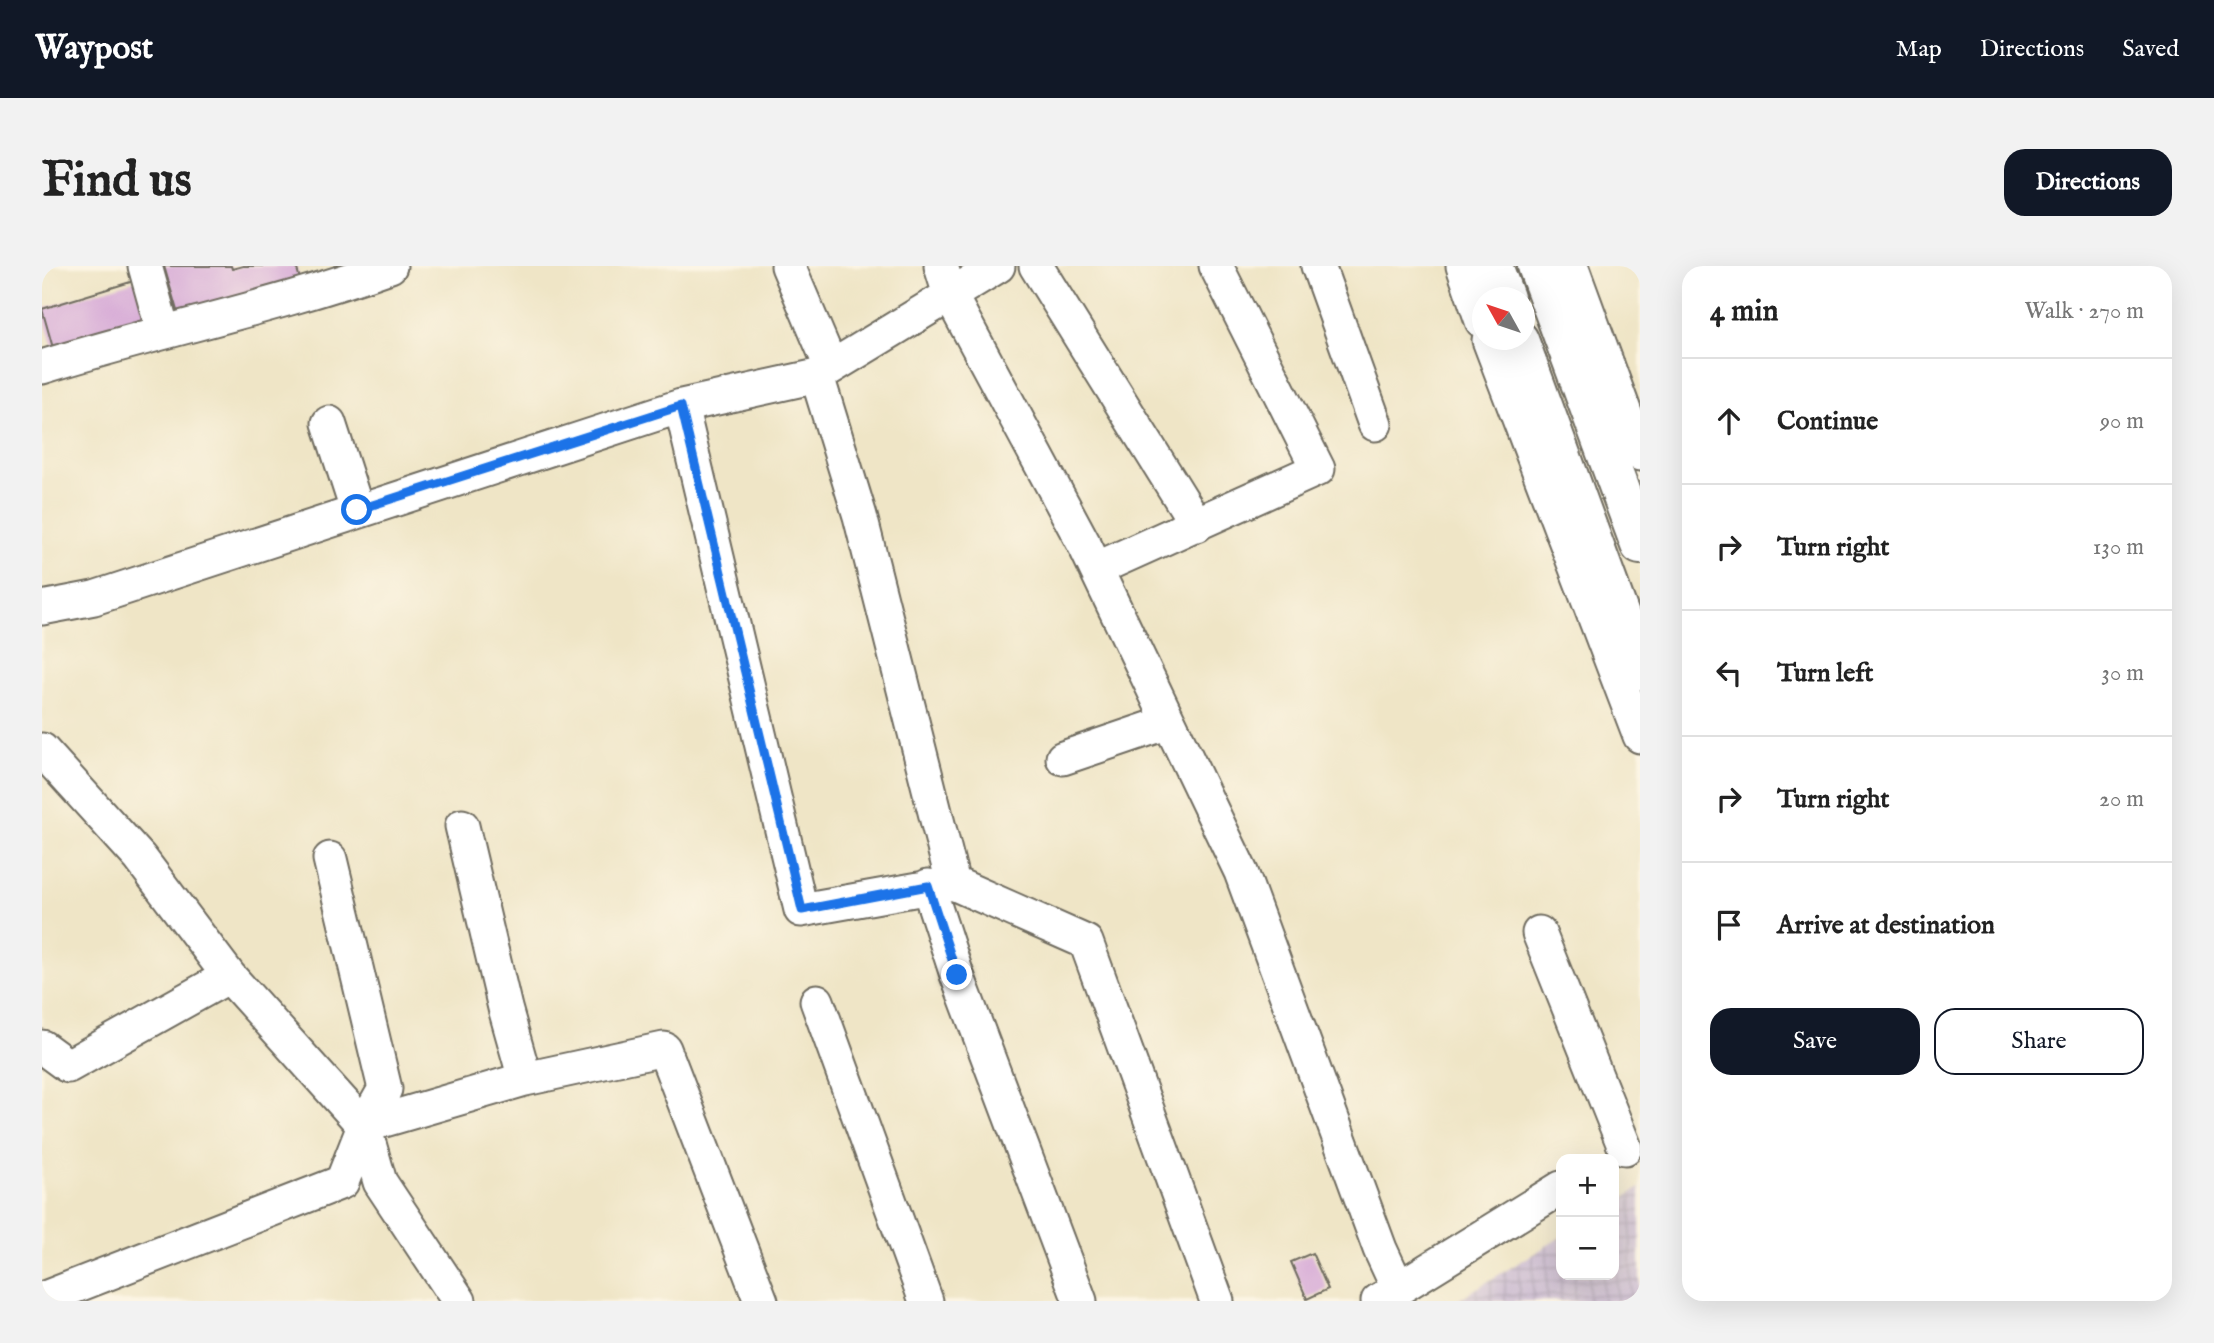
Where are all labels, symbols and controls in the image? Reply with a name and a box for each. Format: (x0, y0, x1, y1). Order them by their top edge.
text: Waypost (35, 28, 153, 70)
text: Map (1896, 34, 1942, 65)
text: Directions (1980, 34, 2084, 65)
text: Saved (2122, 34, 2179, 65)
button: Directions (2004, 149, 2172, 216)
text: Find us (42, 151, 192, 213)
north arrow (1472, 287, 1535, 350)
text: 4 min (1710, 293, 1778, 331)
text: Walk · 270 m (2024, 297, 2144, 326)
icon: ahead (1710, 402, 1748, 440)
text: Continue (1777, 405, 1878, 438)
text: 90 m (2100, 407, 2144, 436)
route start (341, 494, 372, 525)
icon: right (1710, 528, 1748, 566)
text: Turn right (1777, 531, 1890, 564)
text: 130 m (2093, 533, 2144, 562)
icon: left (1710, 654, 1748, 692)
text: Turn left (1777, 657, 1874, 690)
text: 30 m (2101, 659, 2144, 688)
icon: right (1710, 780, 1748, 818)
text: Turn right (1777, 783, 1890, 816)
text: 20 m (2099, 785, 2144, 814)
icon: arrive (1710, 906, 1748, 944)
text: Arrive at destination (1777, 909, 1995, 942)
route end (941, 959, 972, 990)
button: Save (1710, 1008, 1920, 1075)
button: Share (1934, 1008, 2144, 1075)
map controls (1556, 1154, 1619, 1280)
button: + (1556, 1154, 1619, 1217)
button: − (1556, 1217, 1619, 1280)

